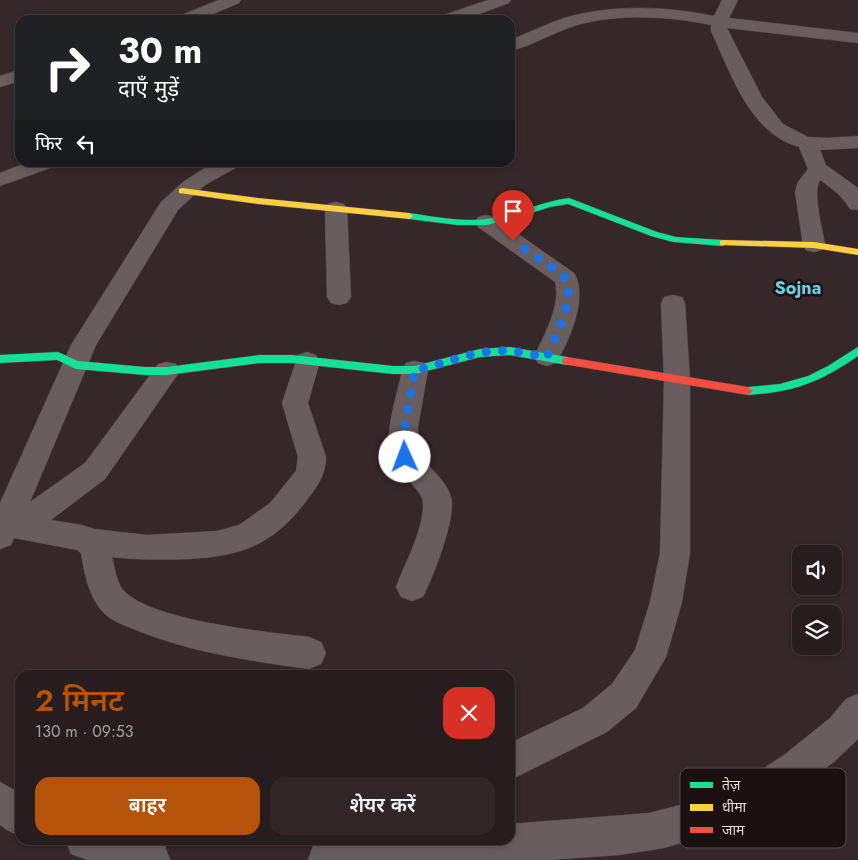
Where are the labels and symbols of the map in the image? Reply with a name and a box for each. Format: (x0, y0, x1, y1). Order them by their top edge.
pin (492, 190, 534, 241)
district label: Sojna (775, 275, 821, 301)
position arrow (378, 430, 430, 482)
legend (680, 768, 846, 848)
text: तेज़ (722, 775, 741, 795)
text: धीमा (722, 797, 747, 817)
text: जाम (722, 820, 745, 840)

